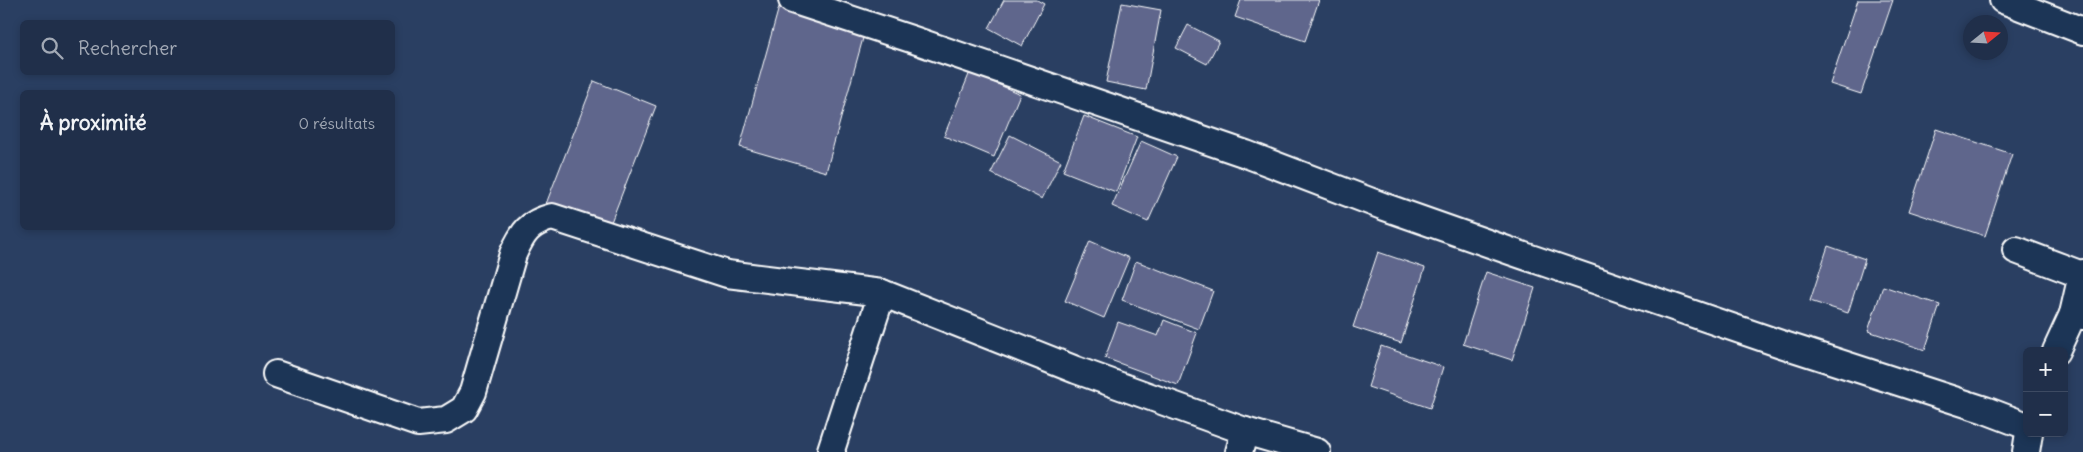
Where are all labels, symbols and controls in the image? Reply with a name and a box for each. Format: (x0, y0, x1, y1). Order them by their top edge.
north arrow (1963, 15, 2008, 60)
search box (20, 20, 395, 75)
icon: search (38, 34, 66, 62)
text: Rechercher (78, 36, 177, 60)
text: À proximité (40, 109, 147, 136)
text: 0 résultats (299, 113, 375, 133)
map controls (2023, 347, 2068, 437)
button: + (2023, 347, 2068, 392)
button: − (2023, 392, 2068, 437)

